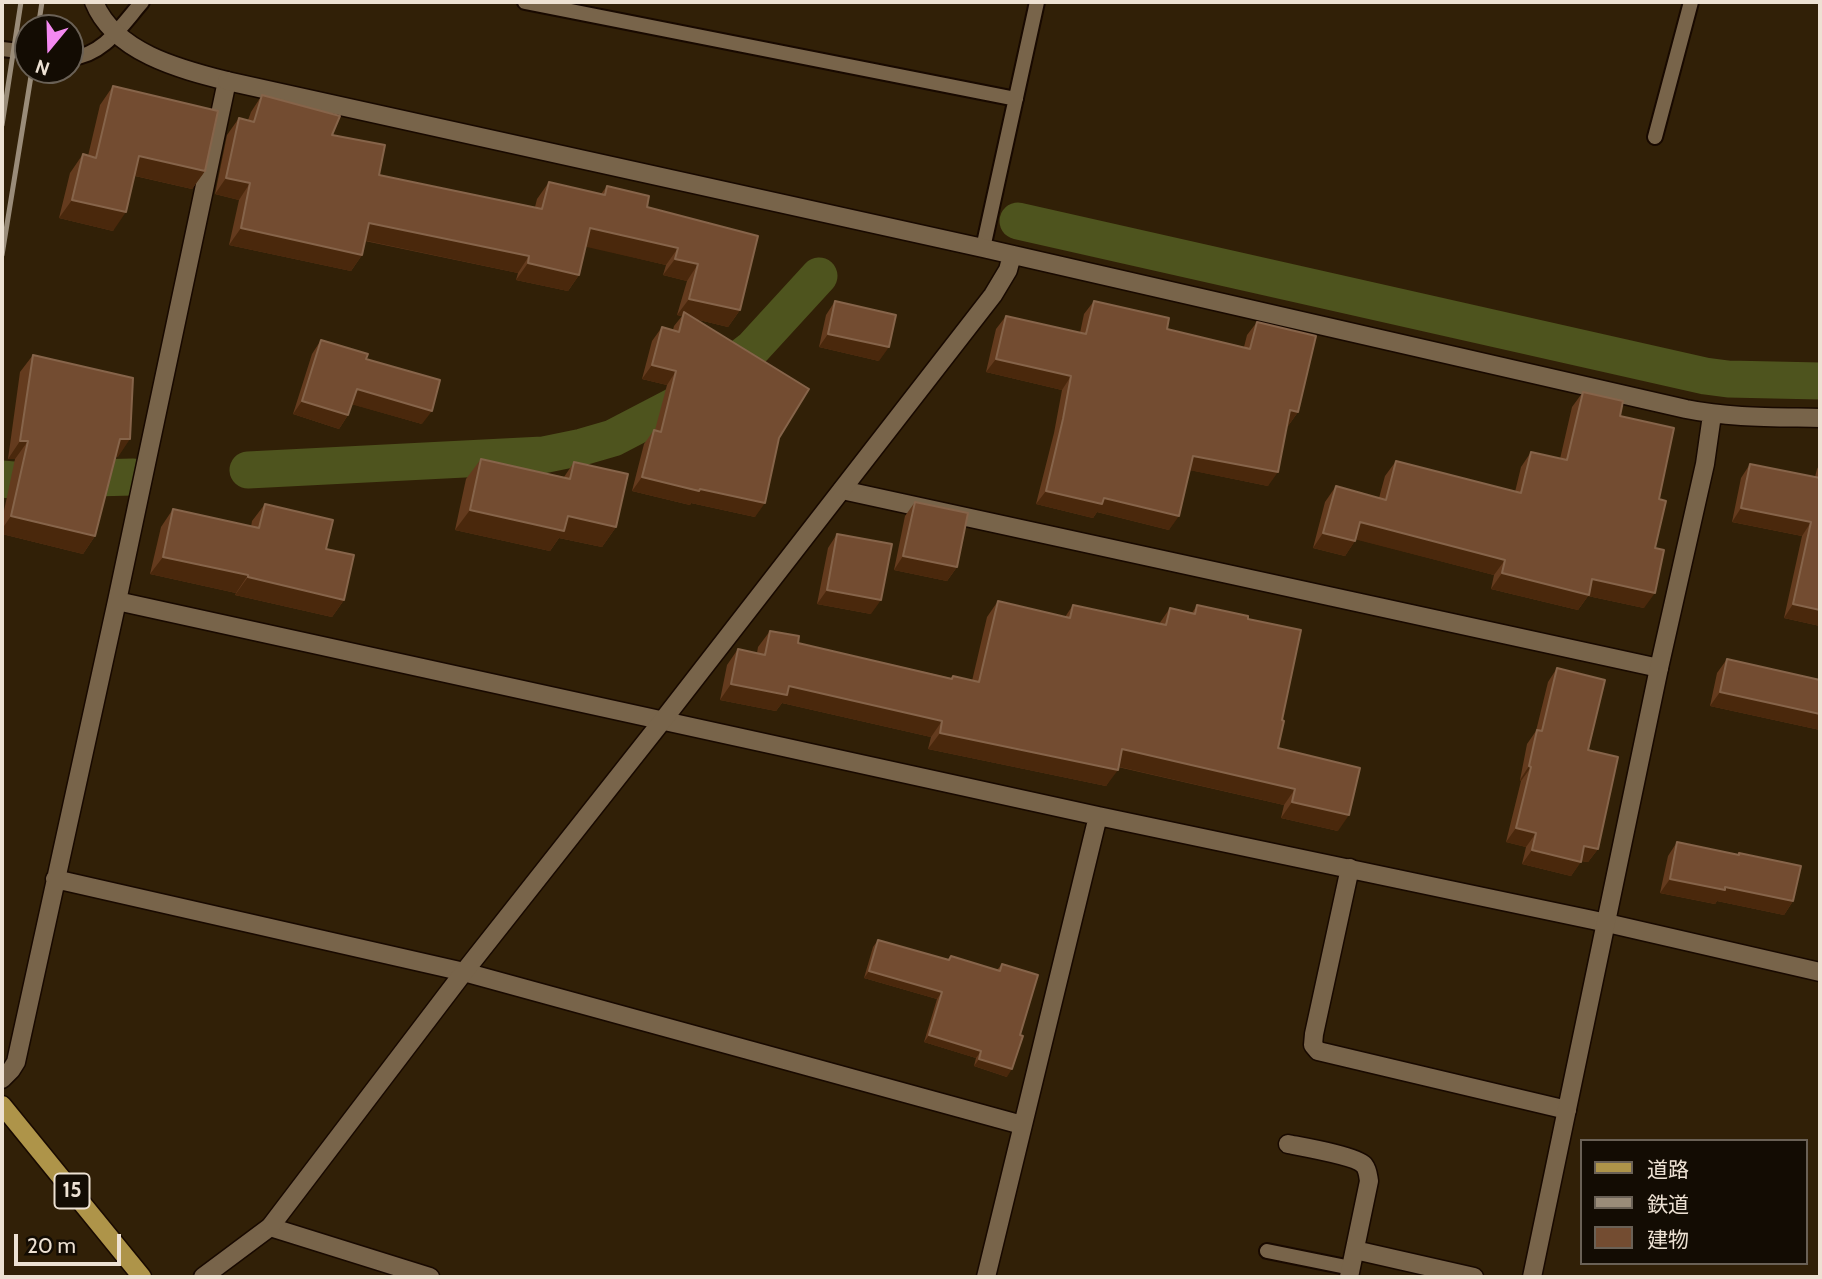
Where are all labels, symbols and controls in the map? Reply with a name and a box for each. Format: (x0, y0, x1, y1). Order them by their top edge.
north arrow (14, 14, 84, 84)
text: N (33, 54, 53, 80)
legend (1580, 1139, 1808, 1265)
text: 道路 (1647, 1157, 1689, 1182)
road number: 15 (55, 1174, 90, 1208)
text: 鉄道 (1647, 1192, 1689, 1217)
scale bar (18, 1220, 124, 1264)
text: 建物 (1647, 1227, 1689, 1252)
text: 20 m (27, 1233, 76, 1258)

